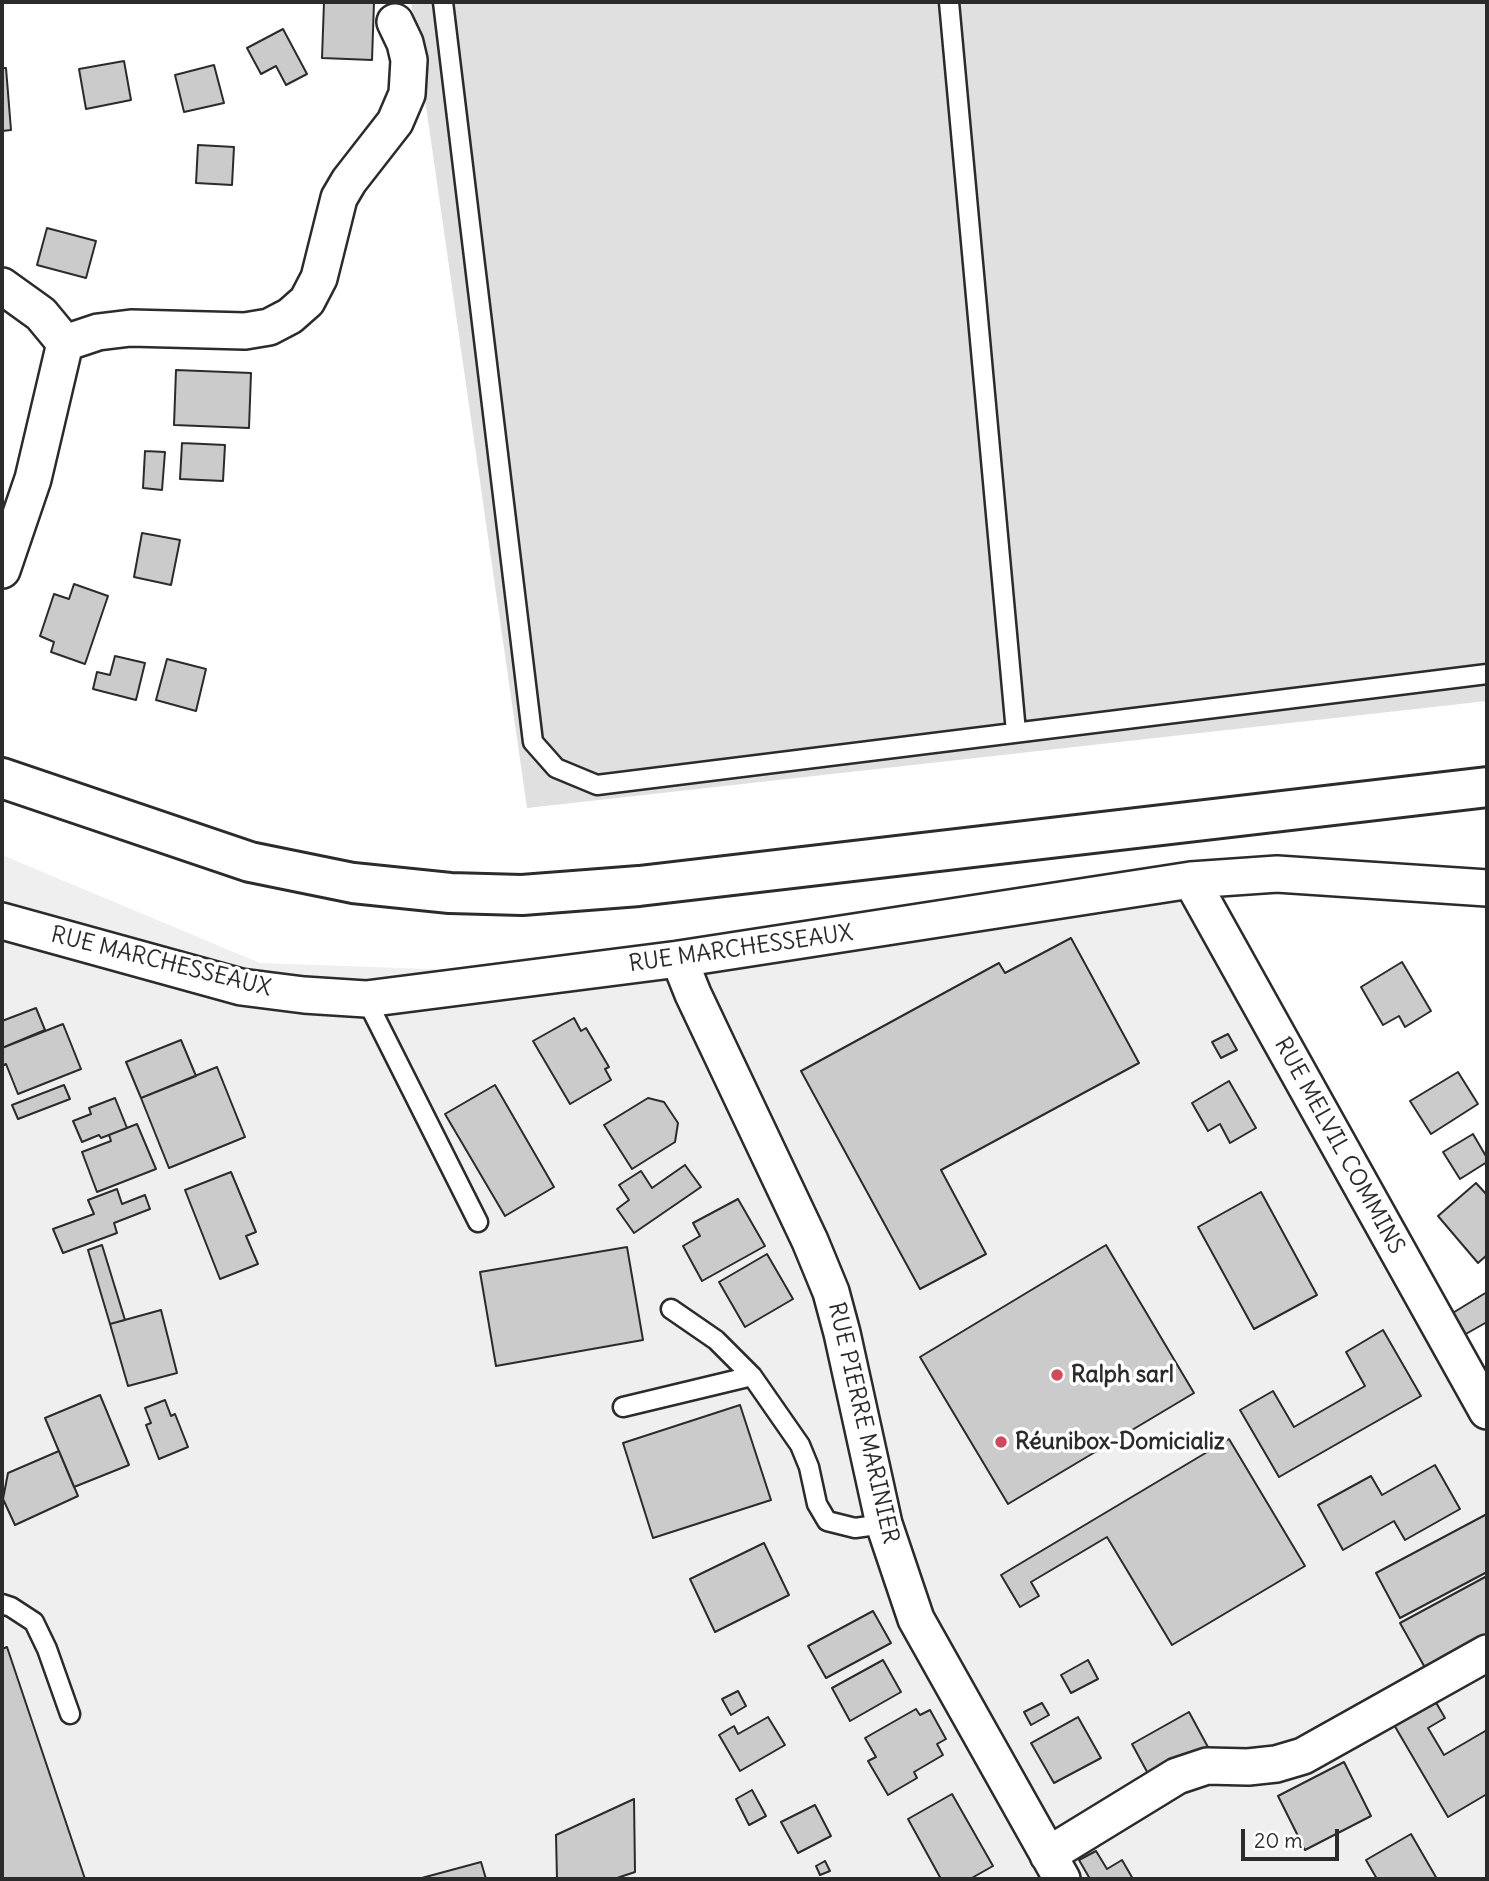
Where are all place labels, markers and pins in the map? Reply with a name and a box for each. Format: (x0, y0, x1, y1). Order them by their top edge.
place label: Ralph sarl (1071, 1361, 1174, 1389)
marker: Ralph sarl (1049, 1367, 1065, 1383)
place label: Réunibox-Domicializ (1015, 1428, 1225, 1456)
marker: Réunibox-Domicializ (993, 1434, 1009, 1450)

